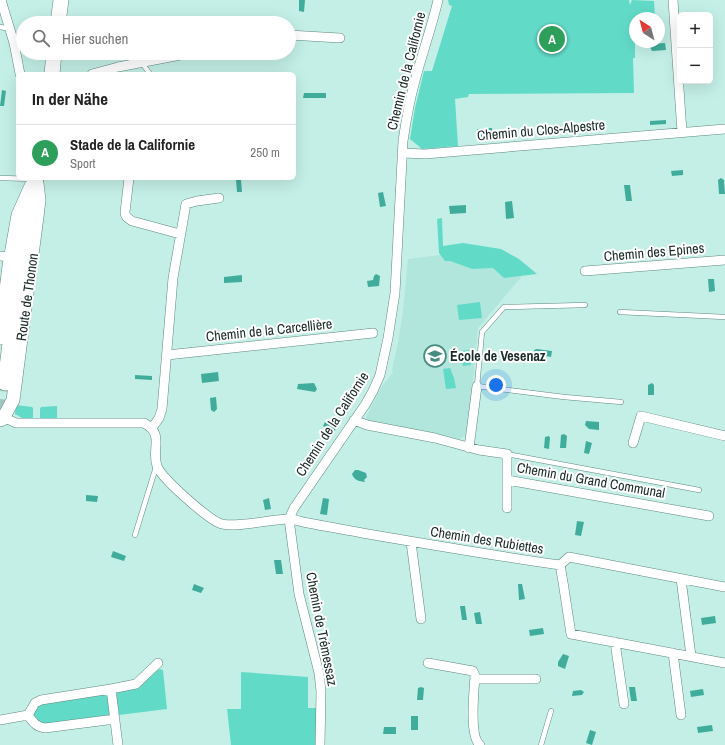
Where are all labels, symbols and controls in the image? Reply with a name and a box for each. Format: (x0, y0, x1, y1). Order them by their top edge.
street label: Chemin de la Californie (383, 10, 429, 132)
north arrow (629, 12, 665, 48)
map controls (677, 12, 713, 84)
button: + (677, 12, 713, 48)
search box (16, 16, 296, 60)
pin: A (539, 24, 565, 54)
icon: search (30, 27, 52, 49)
text: Hier suchen (62, 28, 128, 49)
button: − (677, 48, 713, 84)
text: In der Nähe (32, 87, 108, 110)
street label: Chemin du Clos-Alpestre (476, 115, 606, 145)
text: Stade de la Californie (70, 134, 195, 155)
text: A (41, 144, 49, 161)
text: 250 m (250, 144, 280, 161)
text: Sport (70, 155, 95, 172)
street label: Chemin des Epines (603, 239, 705, 265)
street label: Route de Thonon (12, 252, 42, 342)
street label: Chemin de la Carcellière (205, 314, 333, 346)
school or university icon: École de Vesenaz (422, 343, 448, 369)
place label: École de Vesenaz (450, 347, 546, 365)
street label: Chemin de la Californie (291, 368, 373, 480)
your location (486, 375, 506, 395)
street label: Chemin du Grand Communal (516, 458, 666, 502)
street label: Chemin des Rubiettes (429, 522, 545, 558)
street label: Chemin de Trémessaz (302, 571, 342, 688)

